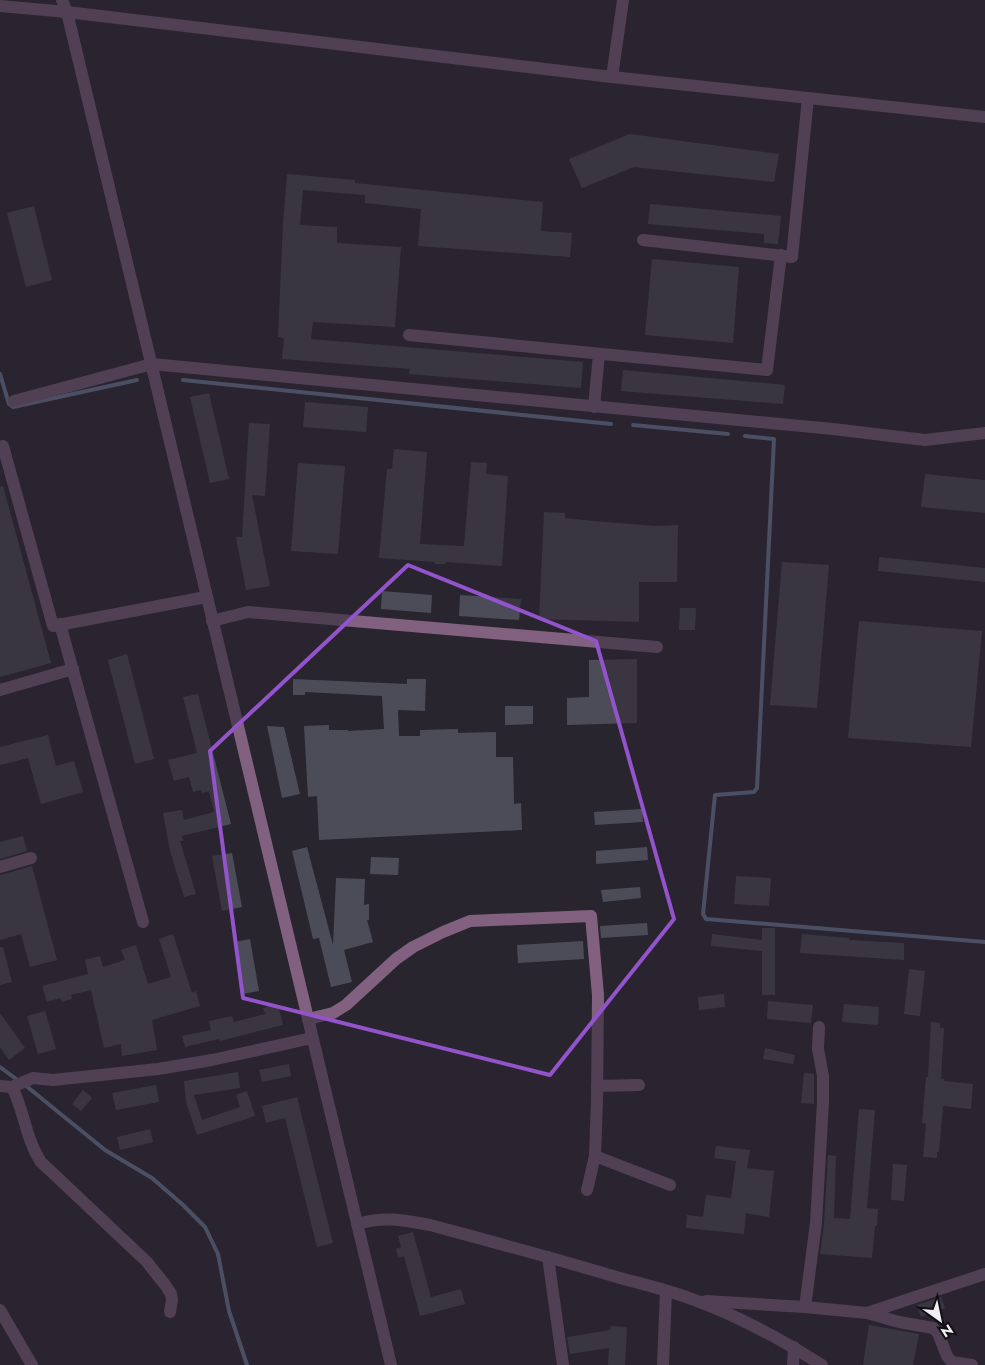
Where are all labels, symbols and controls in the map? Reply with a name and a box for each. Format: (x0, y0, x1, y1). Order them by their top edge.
north arrow (915, 1295, 965, 1345)
text: N (937, 1319, 957, 1342)

